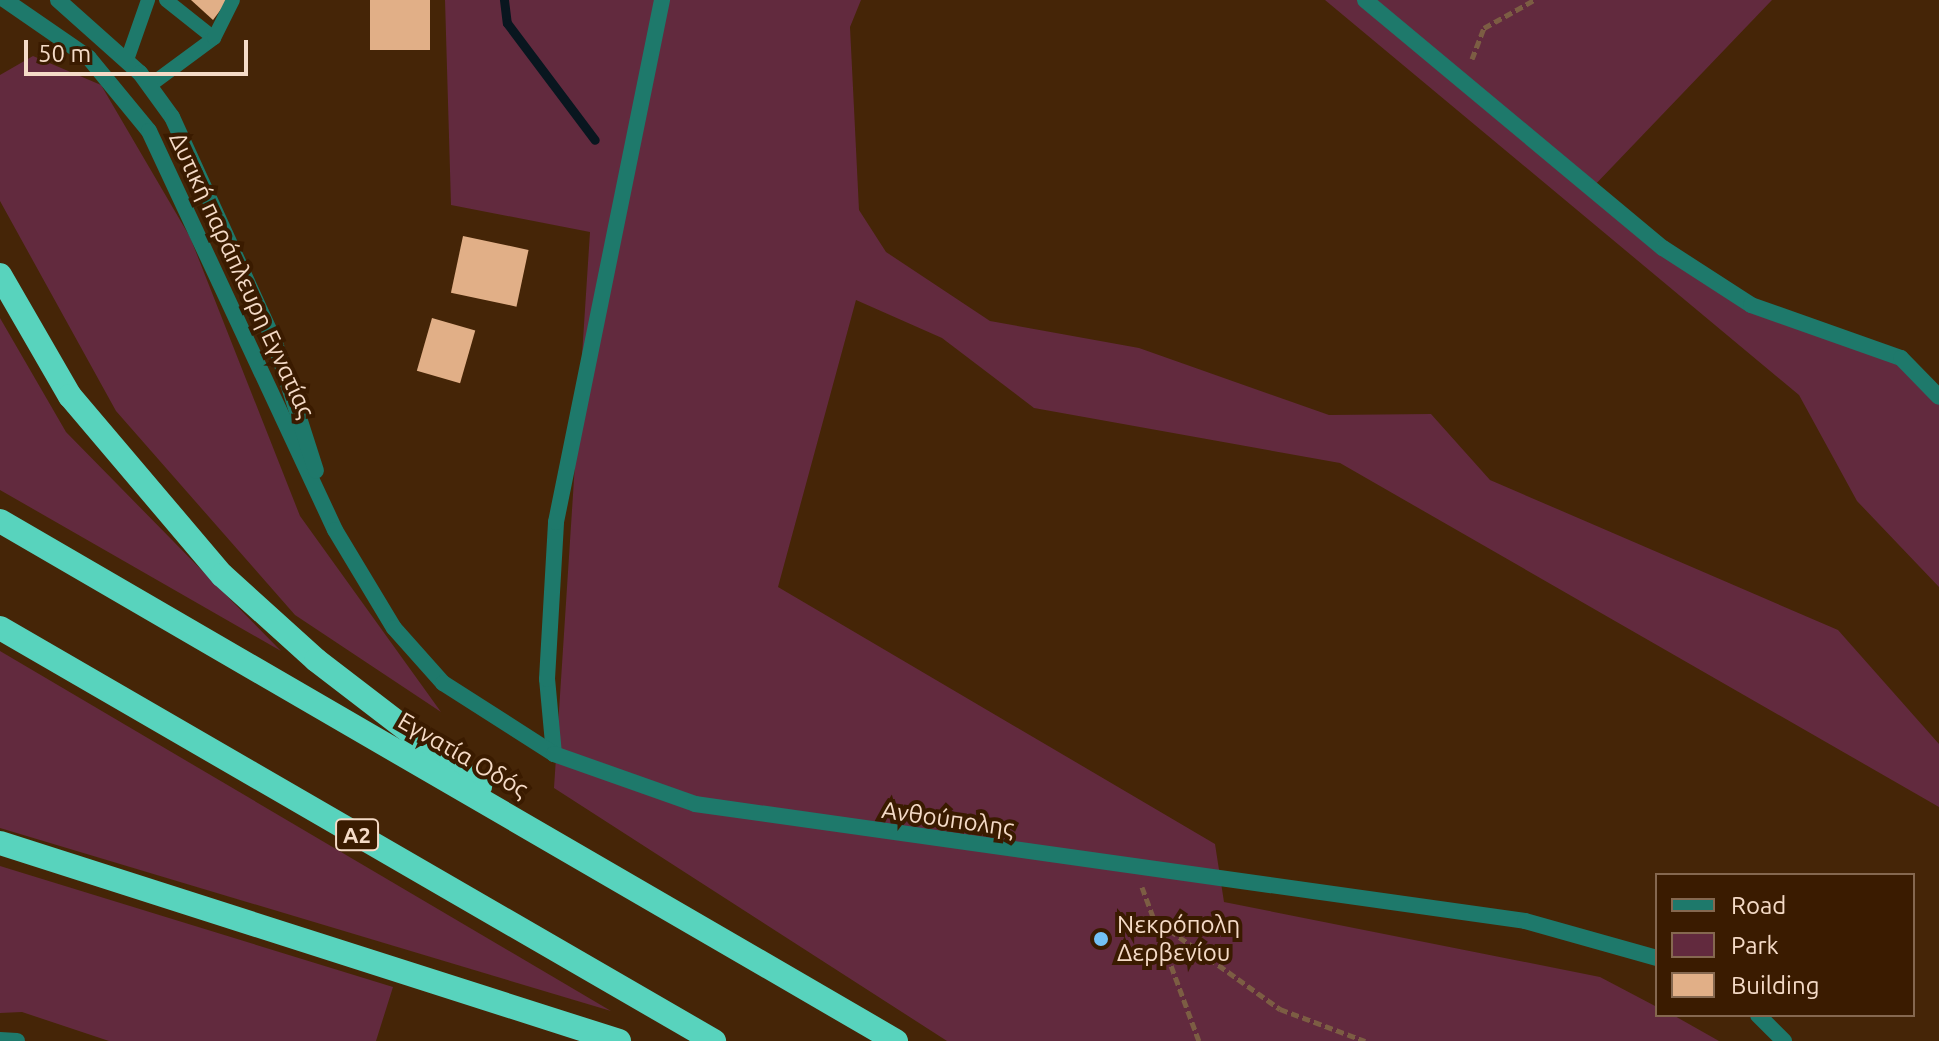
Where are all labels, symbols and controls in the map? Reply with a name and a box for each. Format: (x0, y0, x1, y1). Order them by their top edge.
scale bar (28, 24, 252, 74)
text: 50 m (38, 40, 91, 67)
street label: Δυτική παράπλευρη Εγνατίας (163, 128, 321, 422)
street label: Εγνατία Οδός (393, 706, 533, 804)
street label: Ανθούπολης (880, 795, 1016, 843)
road number: Α2 (335, 817, 379, 853)
legend (1655, 873, 1915, 1017)
text: Road (1731, 892, 1786, 919)
place label: Νεκρόπολη Δερβενίου (1117, 911, 1240, 967)
marker: Νεκρόπολη Δερβενίου (1092, 930, 1110, 948)
text: Park (1731, 932, 1779, 959)
text: Building (1731, 972, 1819, 999)

